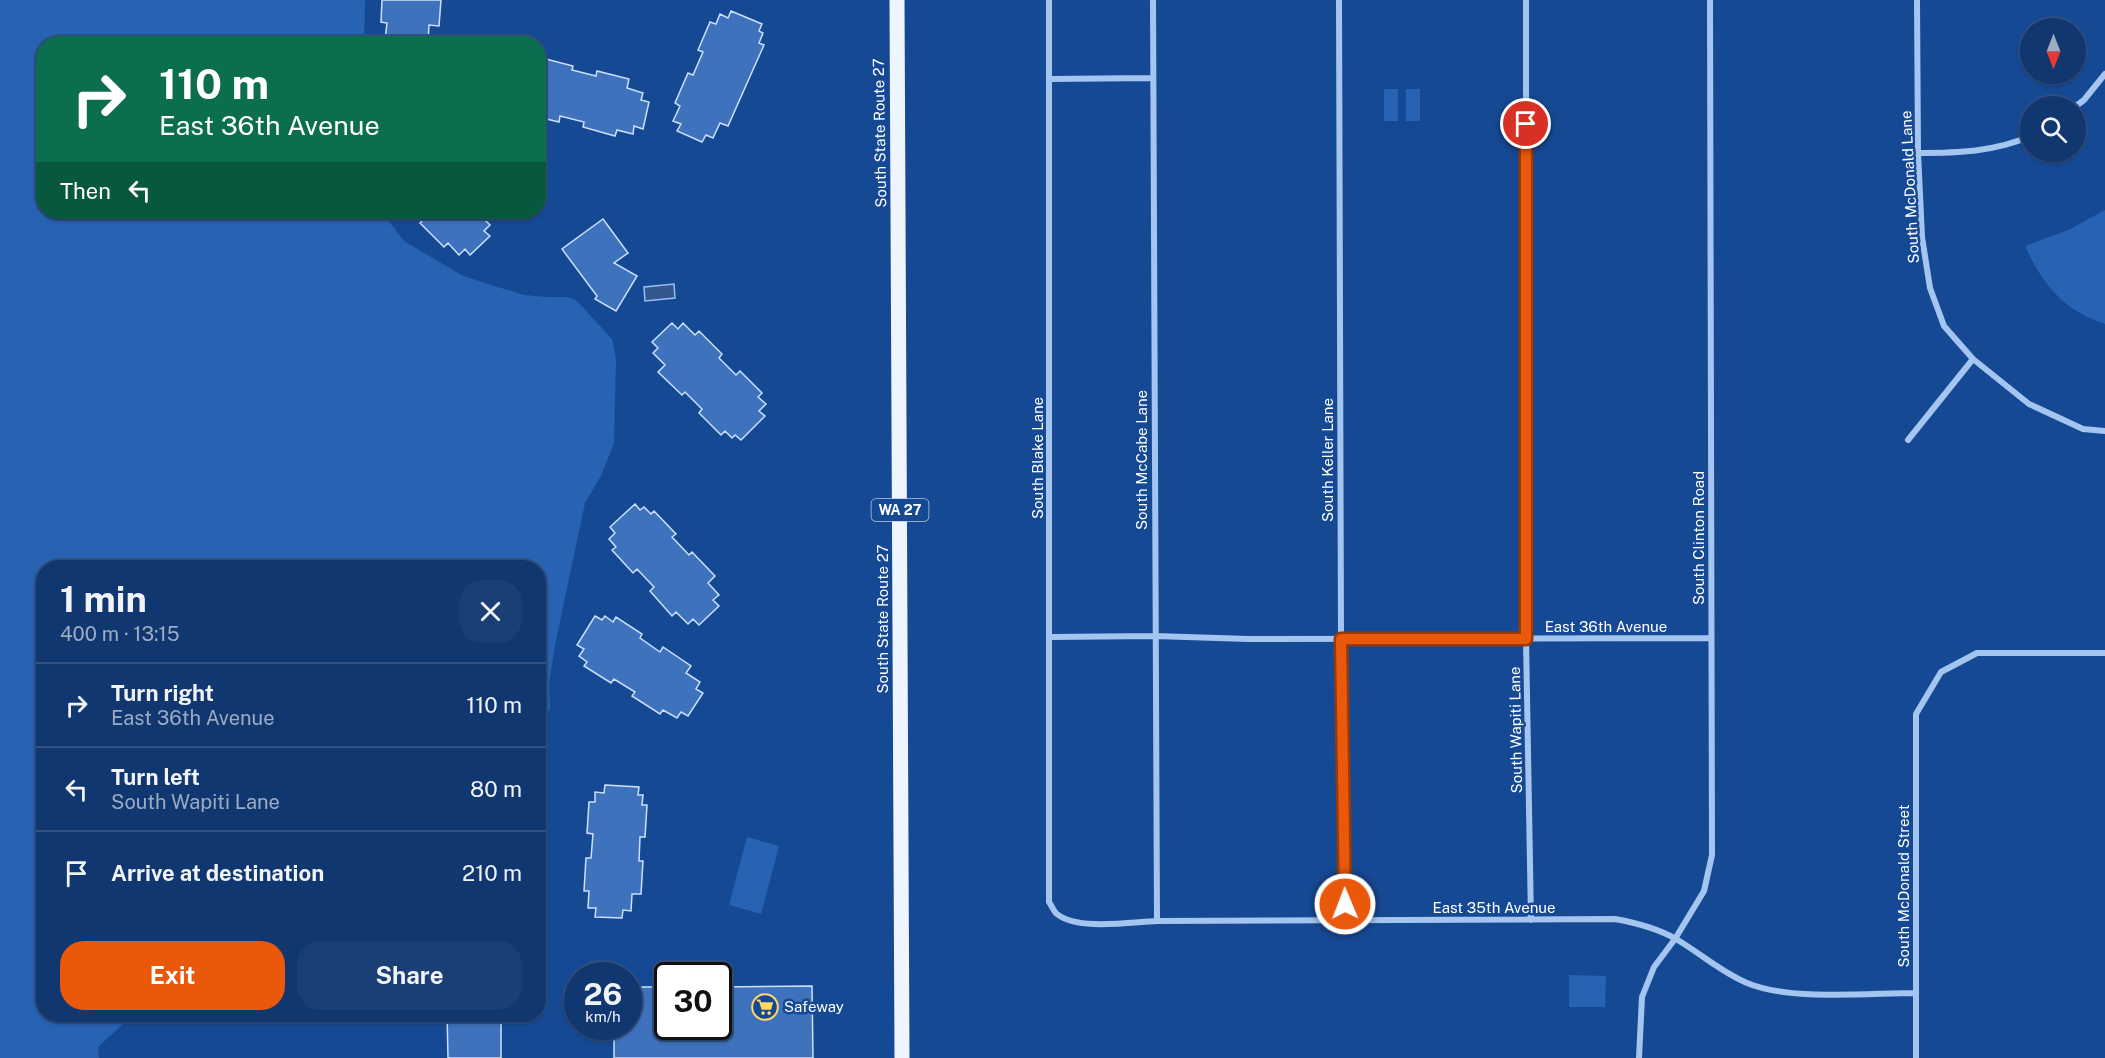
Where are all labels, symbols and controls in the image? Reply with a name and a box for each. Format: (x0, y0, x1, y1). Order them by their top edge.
north arrow (2020, 18, 2086, 84)
map controls (2020, 18, 2086, 162)
street label: South State Route 27 (870, 58, 889, 208)
text: 110 m (159, 59, 269, 108)
icon: right (60, 60, 138, 138)
button: search (2020, 96, 2086, 162)
pin (1500, 98, 1551, 149)
icon: arrive (1509, 107, 1542, 140)
text: East 36th Avenue (159, 109, 380, 141)
street label: South McDonald Lane (1897, 110, 1922, 264)
icon: left (123, 174, 156, 207)
text: Then (60, 178, 111, 204)
street label: South McCabe Lane (1133, 390, 1150, 530)
street label: South Blake Lane (1029, 397, 1046, 519)
street label: South Keller Lane (1319, 398, 1336, 522)
street label: South Clinton Road (1690, 471, 1707, 605)
road number: WA 27 (872, 499, 928, 521)
street label: South State Route 27 (874, 544, 891, 694)
text: 1 min (60, 578, 147, 620)
button: close (459, 580, 522, 643)
street label: East 36th Avenue (1545, 618, 1667, 635)
text: 400 m · 13:15 (60, 622, 179, 646)
street label: South Wapiti Lane (1506, 667, 1525, 793)
text: Turn right (111, 680, 214, 706)
icon: right (60, 689, 93, 722)
text: 110 m (466, 692, 522, 718)
text: East 36th Avenue (111, 706, 275, 730)
text: Turn left (111, 764, 200, 790)
icon: left (60, 773, 93, 806)
text: 80 m (470, 776, 522, 802)
text: South Wapiti Lane (111, 790, 280, 814)
street label: South McDonald Street (1895, 804, 1912, 967)
icon: arrive (60, 857, 93, 890)
text: Arrive at destination (111, 860, 324, 886)
text: 210 m (462, 860, 522, 886)
position arrow (1313, 872, 1377, 936)
street label: East 35th Avenue (1432, 899, 1556, 916)
button: Exit (60, 941, 285, 1010)
button: Share (297, 941, 522, 1010)
speed limit sign: 30 (654, 962, 732, 1040)
text: 26 (584, 976, 622, 1012)
supermarket icon: Safeway (750, 992, 780, 1022)
place label: Safeway (784, 998, 844, 1015)
text: km/h (585, 1008, 621, 1025)

